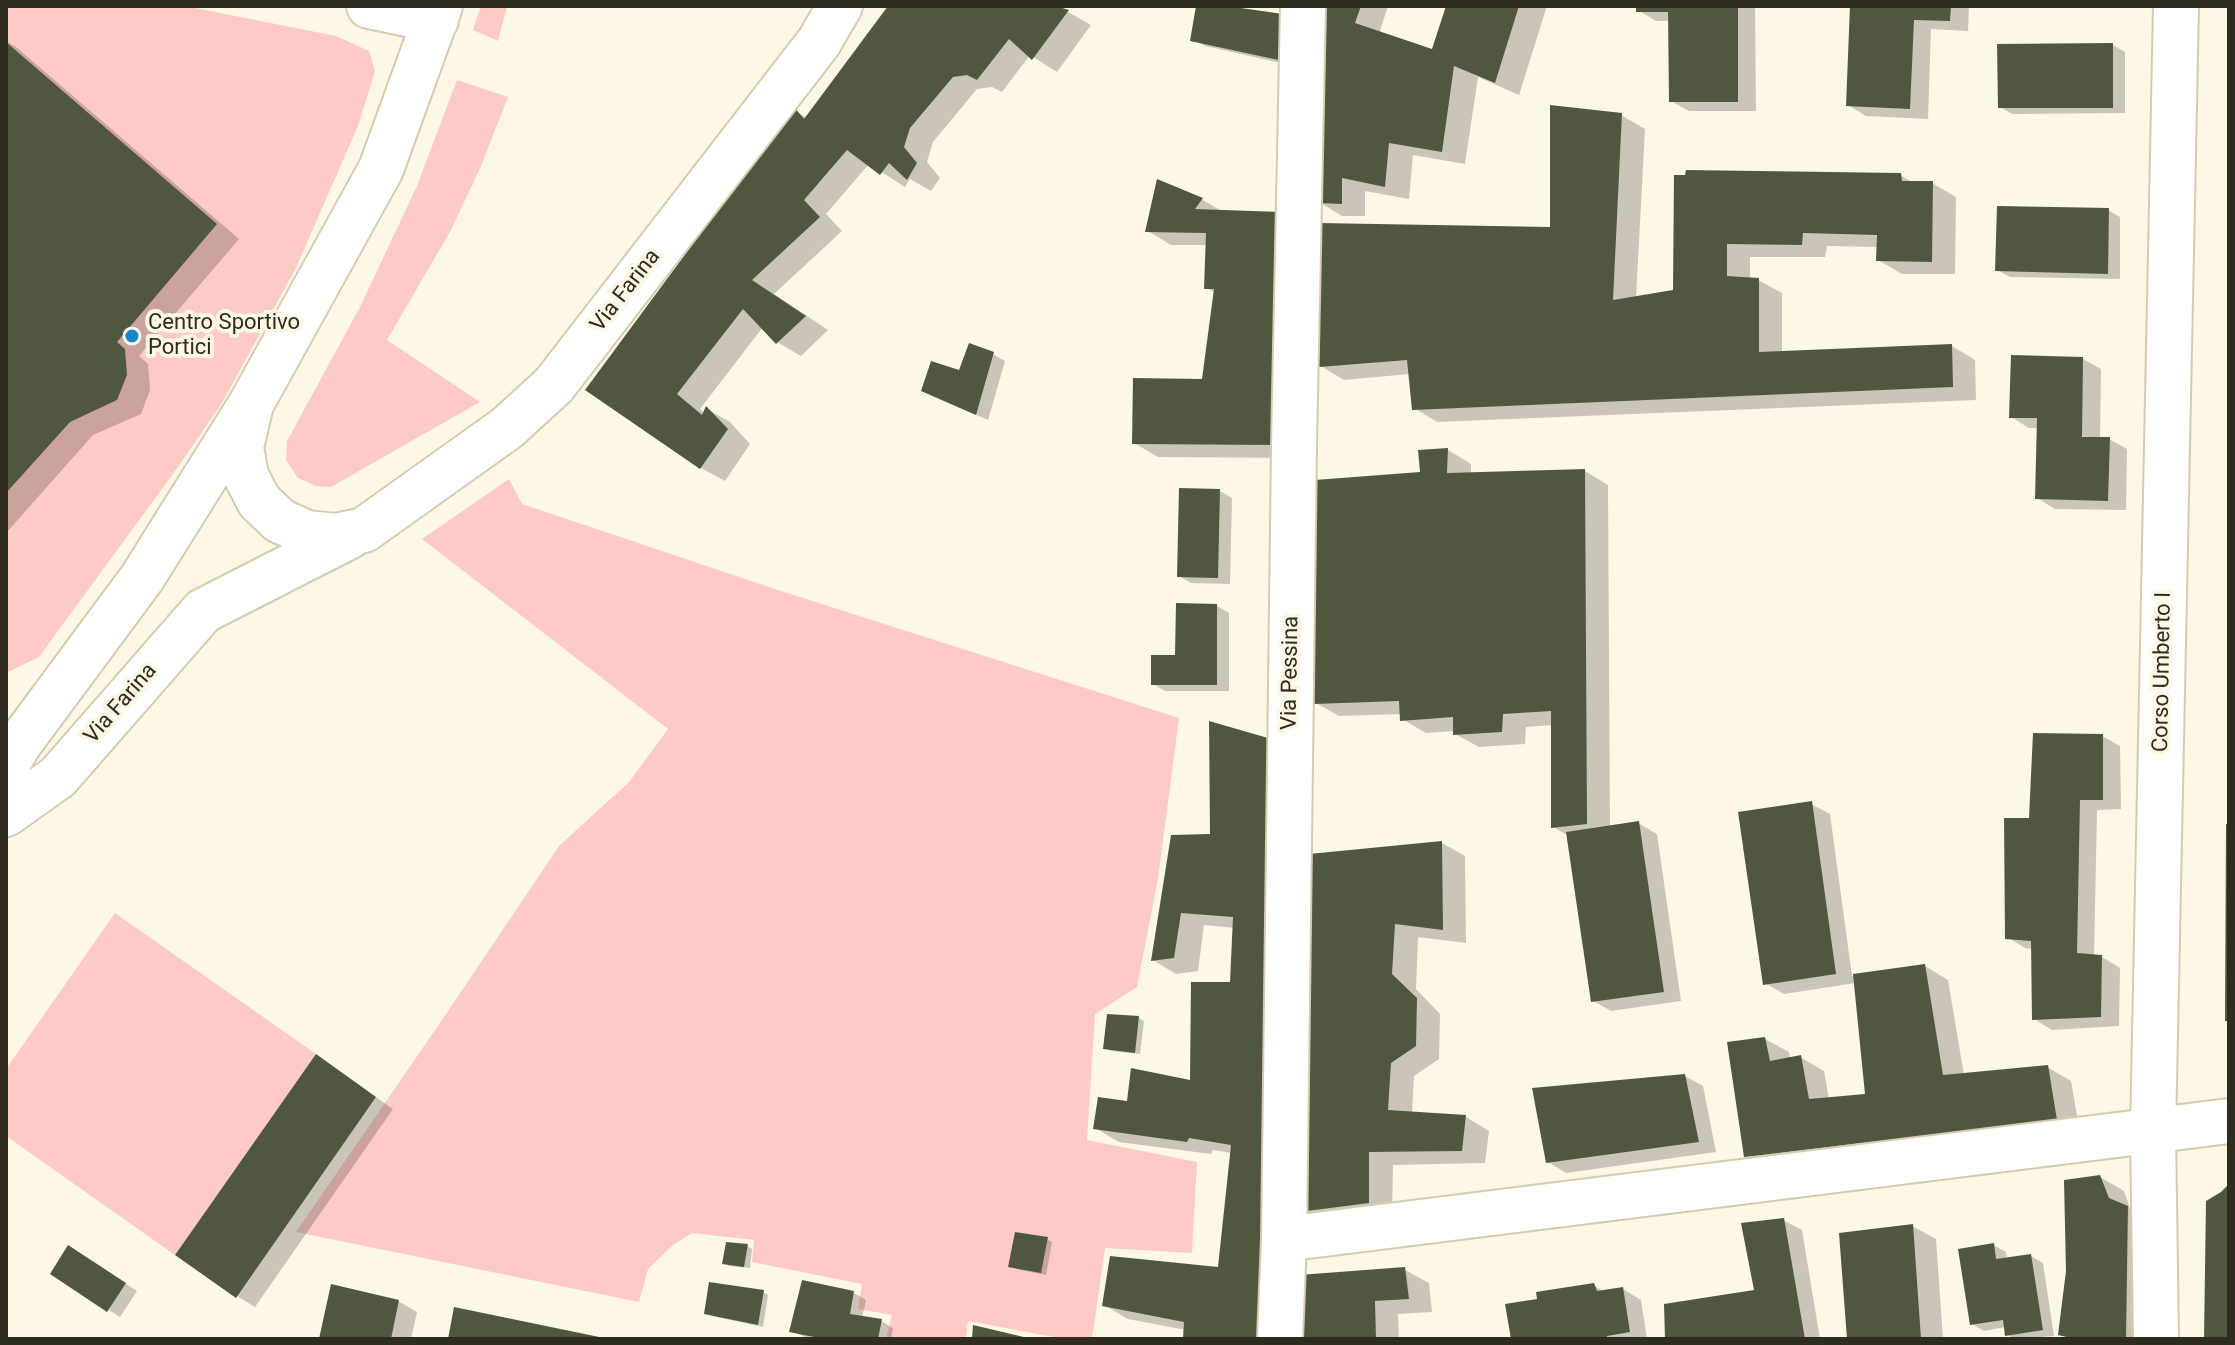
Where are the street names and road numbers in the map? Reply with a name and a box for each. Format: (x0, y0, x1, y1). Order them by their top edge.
street label: Via Farina (586, 244, 666, 338)
street label: Corso Umberto I (2148, 592, 2178, 752)
street label: Via Pessina (1277, 616, 1305, 730)
street label: Via Farina (79, 659, 163, 749)

